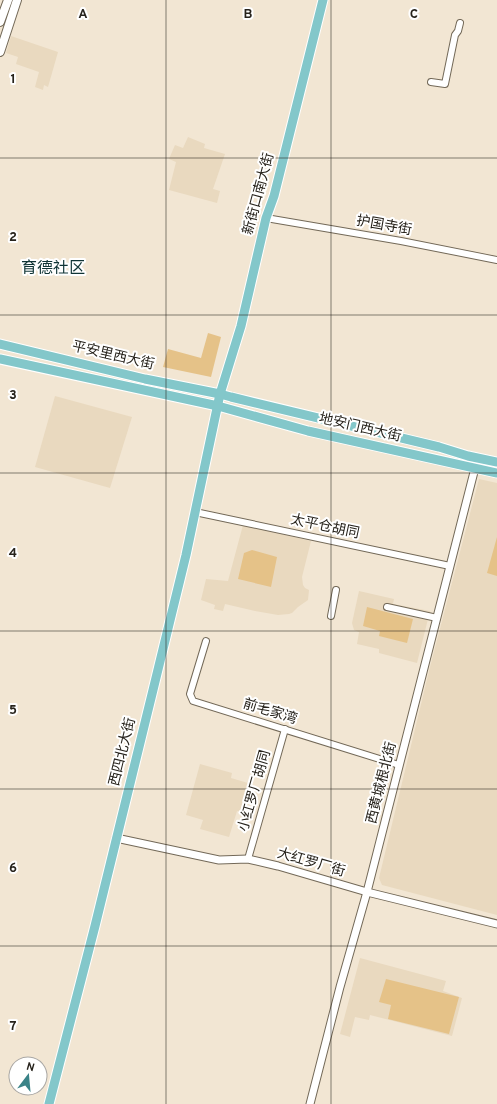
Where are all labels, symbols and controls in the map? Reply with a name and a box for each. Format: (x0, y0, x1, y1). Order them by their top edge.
text: A (78, 7, 88, 23)
text: B (244, 7, 253, 23)
text: C (410, 7, 418, 23)
text: 1 (10, 72, 16, 88)
street label: 新街口南大街 (240, 151, 278, 237)
street label: 护国寺街 (355, 213, 413, 239)
text: 2 (9, 230, 17, 246)
district label: 育德社区 (21, 259, 85, 279)
street label: 平安里西大街 (70, 338, 156, 374)
text: 3 (9, 388, 17, 404)
street label: 地安门西大街 (317, 410, 403, 446)
street label: 太平仓胡同 (289, 511, 361, 543)
text: 4 (9, 546, 17, 562)
street label: 前毛家湾 (241, 695, 300, 728)
text: 5 (9, 703, 17, 719)
street label: 西四北大街 (105, 716, 140, 788)
street label: 西黄城根北街 (363, 740, 400, 826)
street label: 小红罗厂胡同 (235, 748, 275, 834)
street label: 大红罗厂街 (275, 845, 347, 881)
text: 6 (9, 861, 17, 877)
text: 7 (10, 1019, 17, 1035)
north arrow (8, 1056, 48, 1096)
text: N (25, 1060, 36, 1075)

